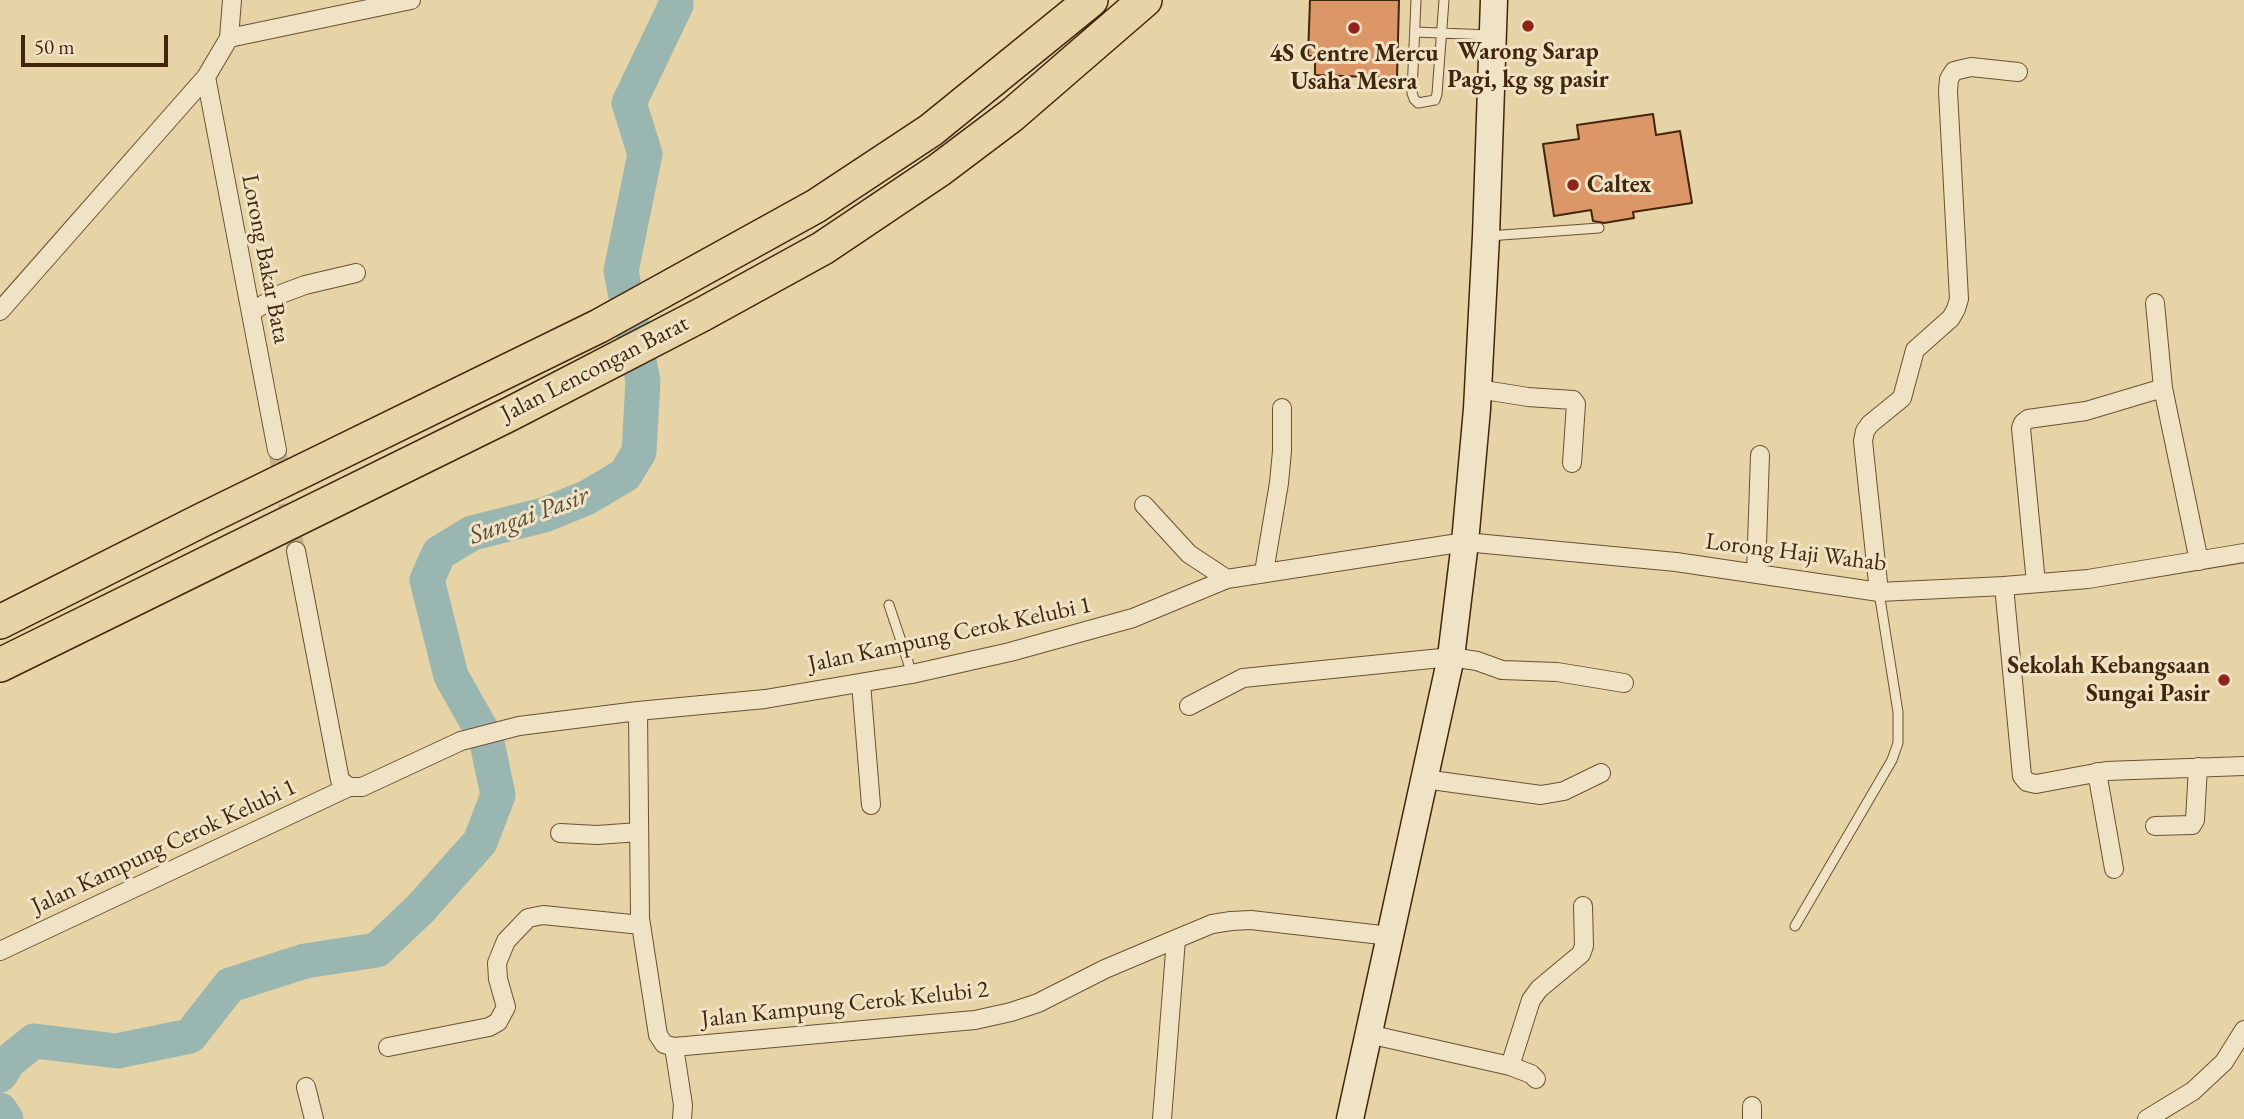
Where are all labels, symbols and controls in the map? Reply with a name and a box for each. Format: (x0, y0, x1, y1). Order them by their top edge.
marker: Warong Sarap Pagi, kg sg pasir (1520, 18, 1536, 34)
marker: 4S Centre Mercu Usaha Mesra (1346, 20, 1362, 36)
scale bar (24, 21, 172, 65)
text: 50 m (34, 33, 75, 60)
place label: Warong Sarap Pagi, kg sg pasir (1447, 38, 1609, 94)
place label: 4S Centre Mercu Usaha Mesra (1269, 40, 1439, 96)
place label: Caltex (1587, 171, 1651, 199)
street label: Lorong Bakar Bata (234, 172, 296, 346)
marker: Caltex (1565, 177, 1581, 193)
street label: Jalan Lencongan Barat (496, 309, 694, 429)
water label: Sungai Pasir (465, 480, 593, 552)
street label: Lorong Haji Wahab (1704, 528, 1888, 578)
street label: Jalan Kampung Cerok Kelubi 1 (806, 591, 1094, 679)
place label: Sekolah Kebangsaan Sungai Pasir (2007, 652, 2210, 708)
marker: Sekolah Kebangsaan Sungai Pasir (2216, 672, 2232, 688)
street label: Jalan Kampung Cerok Kelubi 1 (27, 773, 301, 921)
street label: Jalan Kampung Cerok Kelubi 2 (700, 976, 990, 1034)

